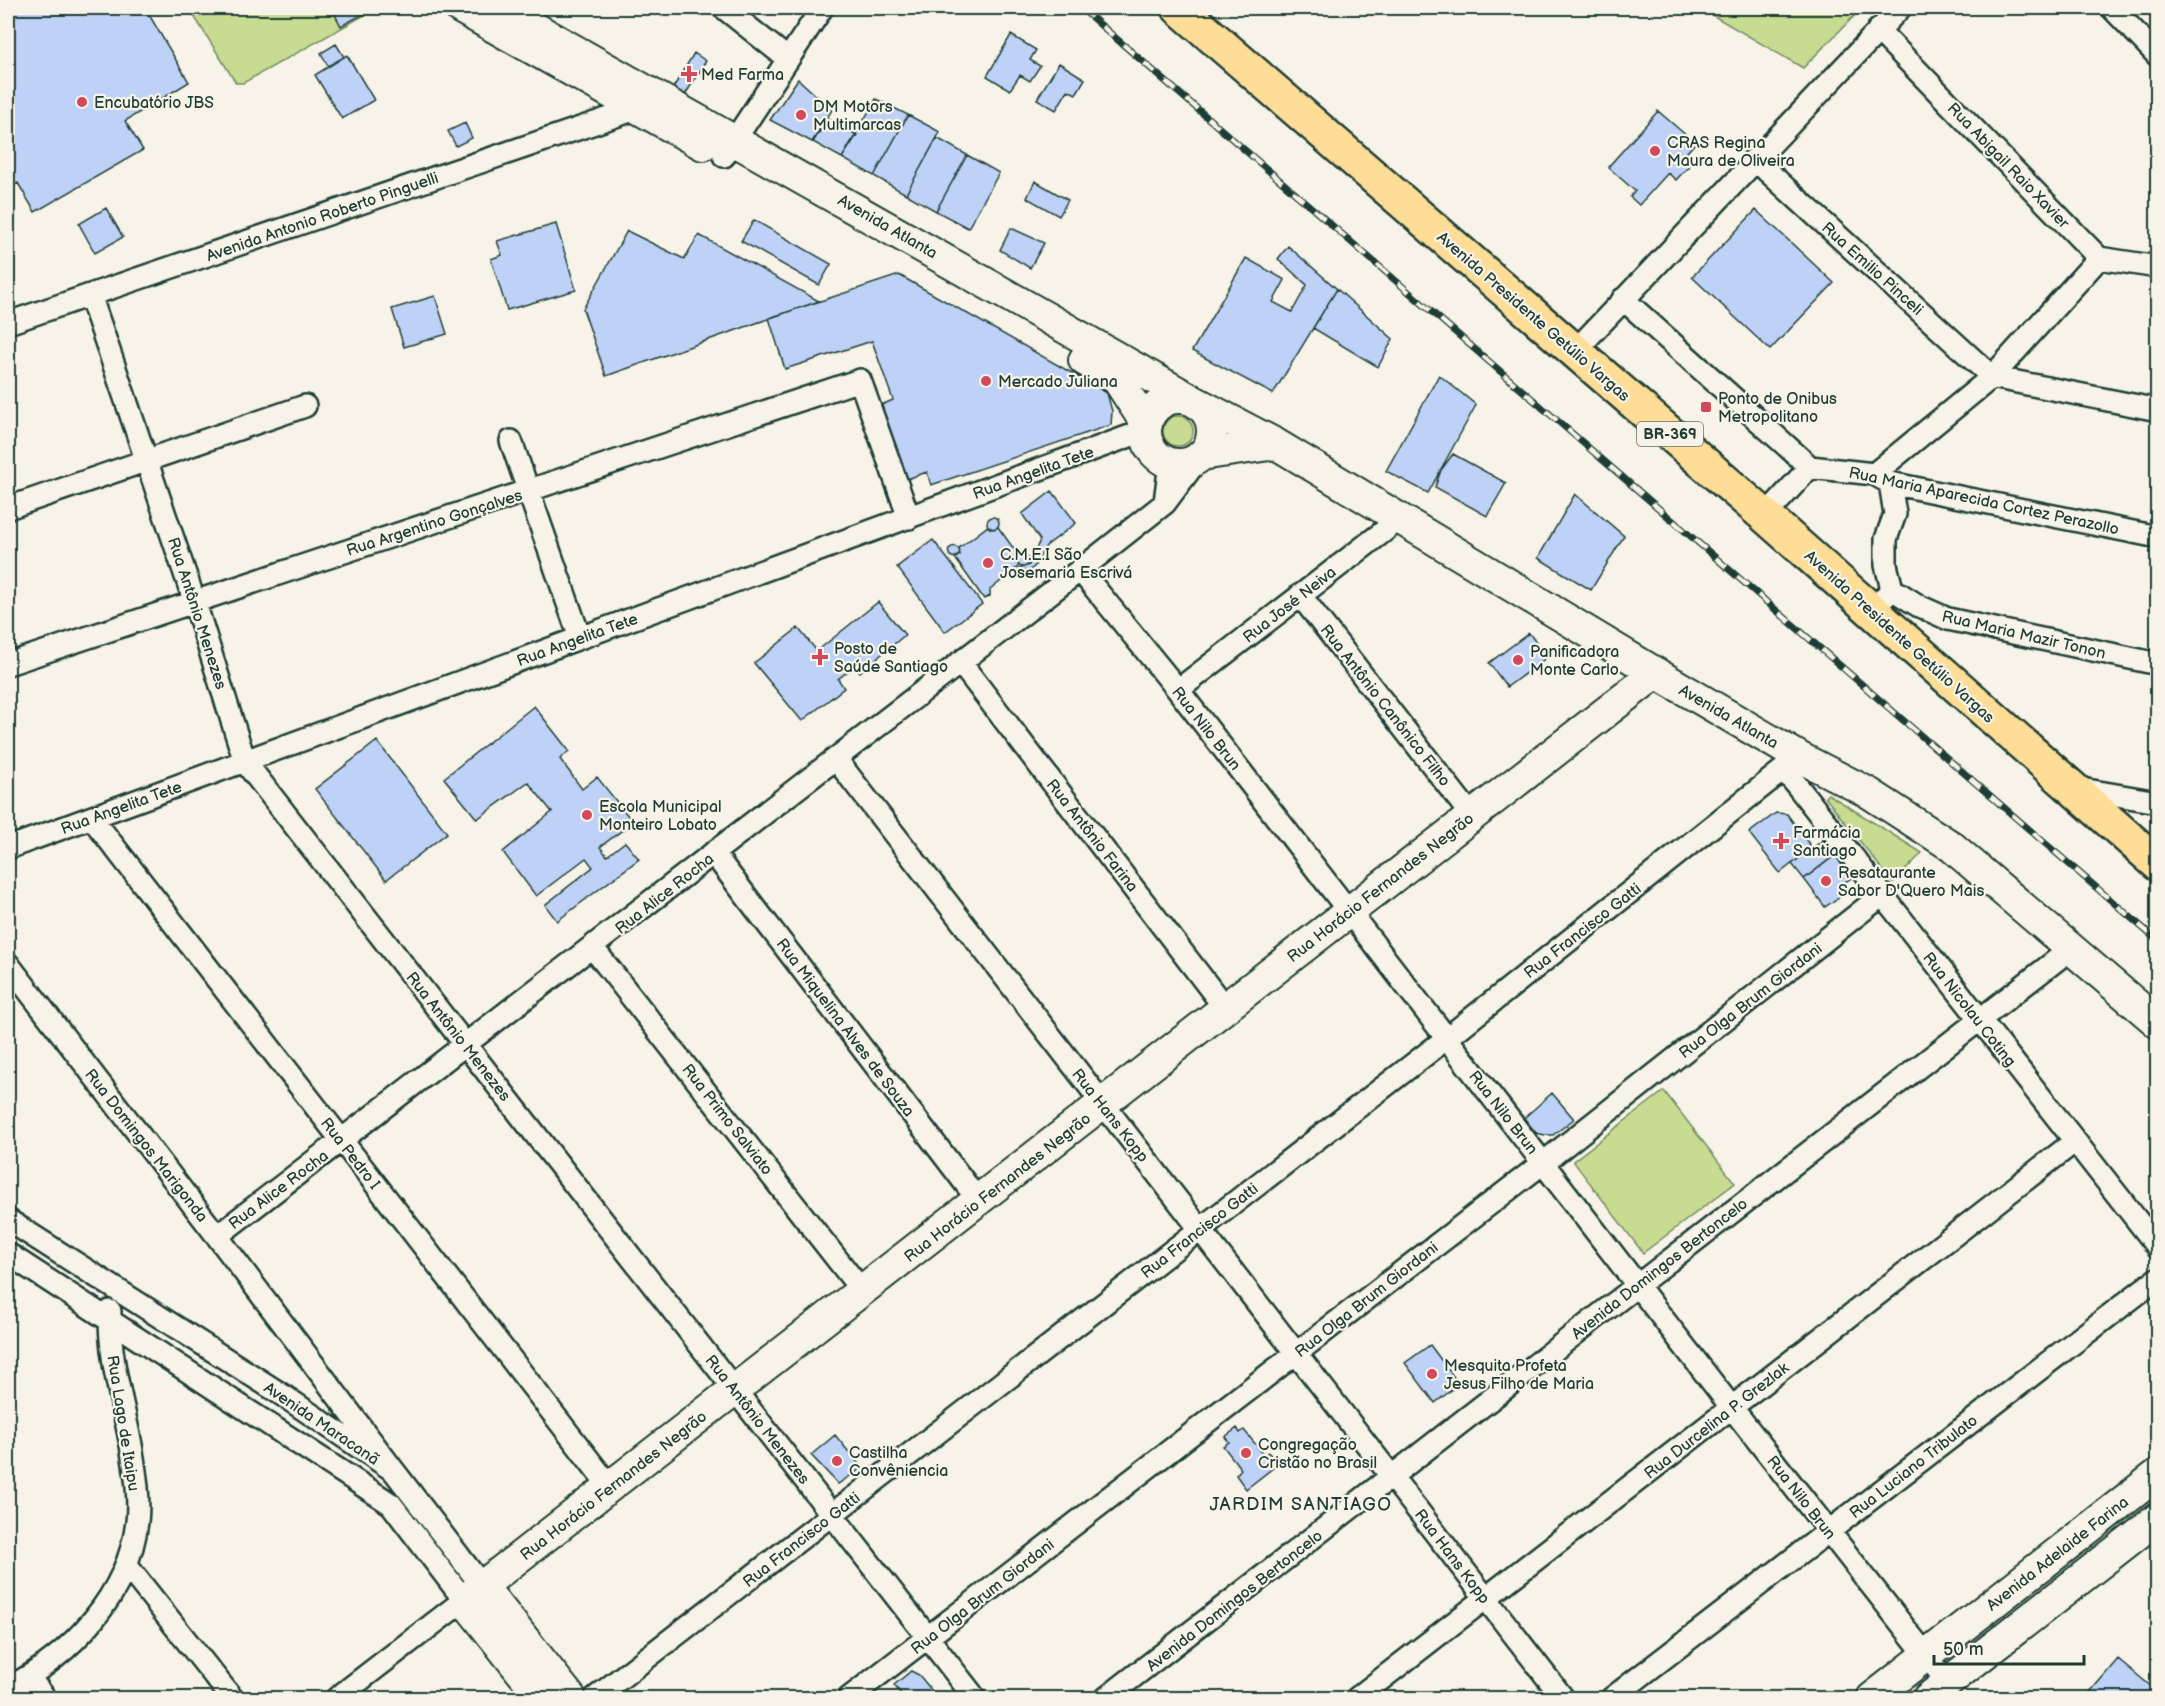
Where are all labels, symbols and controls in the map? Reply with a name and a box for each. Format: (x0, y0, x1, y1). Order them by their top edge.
place label: Med Farma (701, 66, 784, 85)
marker: Med Farma (682, 67, 696, 81)
place label: Encubatório JBS (94, 94, 214, 113)
marker: Encubatório JBS (75, 95, 89, 109)
place label: DM Motors Multimarcas (813, 98, 901, 135)
street label: Rua Abigail Raio Xavier (1943, 99, 2073, 233)
marker: DM Motors Multimarcas (794, 108, 808, 122)
place label: CRAS Regina Maura de Oliveira (1667, 134, 1795, 171)
marker: CRAS Regina Maura de Oliveira (1648, 144, 1662, 158)
street label: Avenida Antonio Roberto Pinguelli (204, 169, 441, 266)
street label: Avenida Atlanta (834, 191, 940, 263)
street label: Rua Emilio Pinceli (1817, 219, 1927, 320)
street label: Avenida Presidente Getúlio Vargas (1433, 228, 1633, 406)
place label: Mercado Juliana (998, 373, 1118, 392)
marker: Mercado Juliana (979, 374, 993, 388)
place label: Ponto de Onibus Metropolitano (1718, 390, 1837, 427)
marker: Ponto de Onibus Metropolitano (1699, 400, 1713, 414)
road number: BR-369 (1637, 422, 1703, 446)
street label: Rua Angelita Tete (970, 443, 1097, 504)
street label: Rua Maria Aparecida Cortez Perazollo (1847, 464, 2120, 539)
street label: Rua Argentino Gonçalves (344, 486, 525, 561)
street label: Rua Antônio Menezes (163, 535, 230, 692)
place label: C.M.E.I São Josemaria Escrivá (1000, 546, 1132, 583)
street label: Avenida Presidente Getúlio Vargas (1800, 547, 1998, 728)
marker: C.M.E.I São Josemaria Escrivá (981, 556, 995, 570)
street label: Rua José Neiva (1240, 563, 1340, 647)
street label: Rua Maria Mazir Tonon (1940, 607, 2107, 664)
street label: Rua Angelita Tete (514, 610, 641, 671)
street label: Rua Antônio Canônico Filho (1316, 621, 1454, 791)
place label: Posto de Saúde Santiago (834, 640, 948, 677)
place label: Panificadora Monte Carlo (1530, 643, 1619, 680)
marker: Posto de Saúde Santiago (811, 648, 829, 666)
marker: Panificadora Monte Carlo (1511, 653, 1525, 667)
street label: Avenida Atlanta (1675, 681, 1781, 753)
street label: Rua Nilo Brun (1167, 683, 1244, 775)
street label: Rua Antônio Farina (1042, 776, 1142, 896)
street label: Rua Angelita Tete (58, 778, 185, 839)
place label: Escola Municipal Monteiro Lobato (599, 798, 722, 835)
marker: Escola Municipal Monteiro Lobato (580, 808, 594, 822)
street label: Rua Horácio Fernandes Negrão (1284, 809, 1478, 967)
place label: Farmácia Santiago (1793, 824, 1861, 861)
marker: Farmácia Santiago (1774, 834, 1788, 848)
street label: Rua Alice Rocha (612, 850, 718, 939)
place label: Resataurante Sabor D'Quero Mais (1838, 864, 1984, 901)
marker: Resataurante Sabor D'Quero Mais (1819, 874, 1833, 888)
street label: Rua Francisco Gatti (1521, 880, 1645, 983)
street label: Rua Miquelina Alves de Souza (772, 935, 918, 1121)
street label: Rua Olga Brum Giordani (1676, 939, 1826, 1063)
street label: Rua Nicolau Coting (1918, 949, 2019, 1071)
street label: Rua Antônio Menezes (401, 969, 514, 1105)
street label: Rua Primo Salviato (678, 1061, 776, 1179)
street label: Rua Hans Kopp (1067, 1065, 1152, 1166)
street label: Rua Domingos Marigonda (80, 1066, 211, 1226)
street label: Rua Nilo Brun (1464, 1067, 1541, 1159)
street label: Rua Horácio Fernandes Negrão (901, 1109, 1095, 1267)
street label: Rua Pedro I (316, 1114, 384, 1194)
street label: Rua Alice Rocha (225, 1147, 333, 1234)
street label: Rua Francisco Gatti (1138, 1180, 1262, 1283)
street label: Avenida Domingos Bertoncelo (1568, 1195, 1752, 1344)
street label: Rua Olga Brum Giordani (1292, 1238, 1442, 1362)
street label: Rua Antônio Menezes (700, 1352, 813, 1488)
street label: Rua Lago de Itaipu (102, 1354, 143, 1493)
place label: Mesquita Profeta Jesus Filho de Maria (1444, 1357, 1594, 1394)
street label: Rua Durcelina P. Grezlak (1641, 1359, 1793, 1483)
marker: Mesquita Profeta Jesus Filho de Maria (1425, 1367, 1439, 1381)
street label: Avenida Maracanã (260, 1379, 382, 1470)
street label: Rua Horácio Fernandes Negrão (517, 1407, 711, 1565)
street label: Rua Luciano Tribulato (1846, 1411, 1982, 1523)
place label: Congregação Cristão no Brasil (1258, 1436, 1377, 1473)
place label: Castilha Convêniencia (849, 1444, 948, 1481)
marker: Congregação Cristão no Brasil (1239, 1446, 1253, 1460)
street label: Rua Nilo Brun (1762, 1452, 1839, 1544)
marker: Castilha Convêniencia (830, 1454, 844, 1468)
street label: Rua Francisco Gatti (740, 1489, 864, 1592)
street label: Avenida Adelaide Farina (1983, 1493, 2133, 1615)
district label: JARDIM SANTIAGO (1209, 1494, 1393, 1515)
street label: Rua Hans Kopp (1410, 1506, 1494, 1608)
street label: Avenida Domingos Bertoncelo (1143, 1527, 1327, 1676)
street label: Rua Olga Brum Giordani (908, 1535, 1058, 1659)
scale bar (1934, 1628, 2084, 1666)
text: 50 m (1943, 1639, 1984, 1660)

